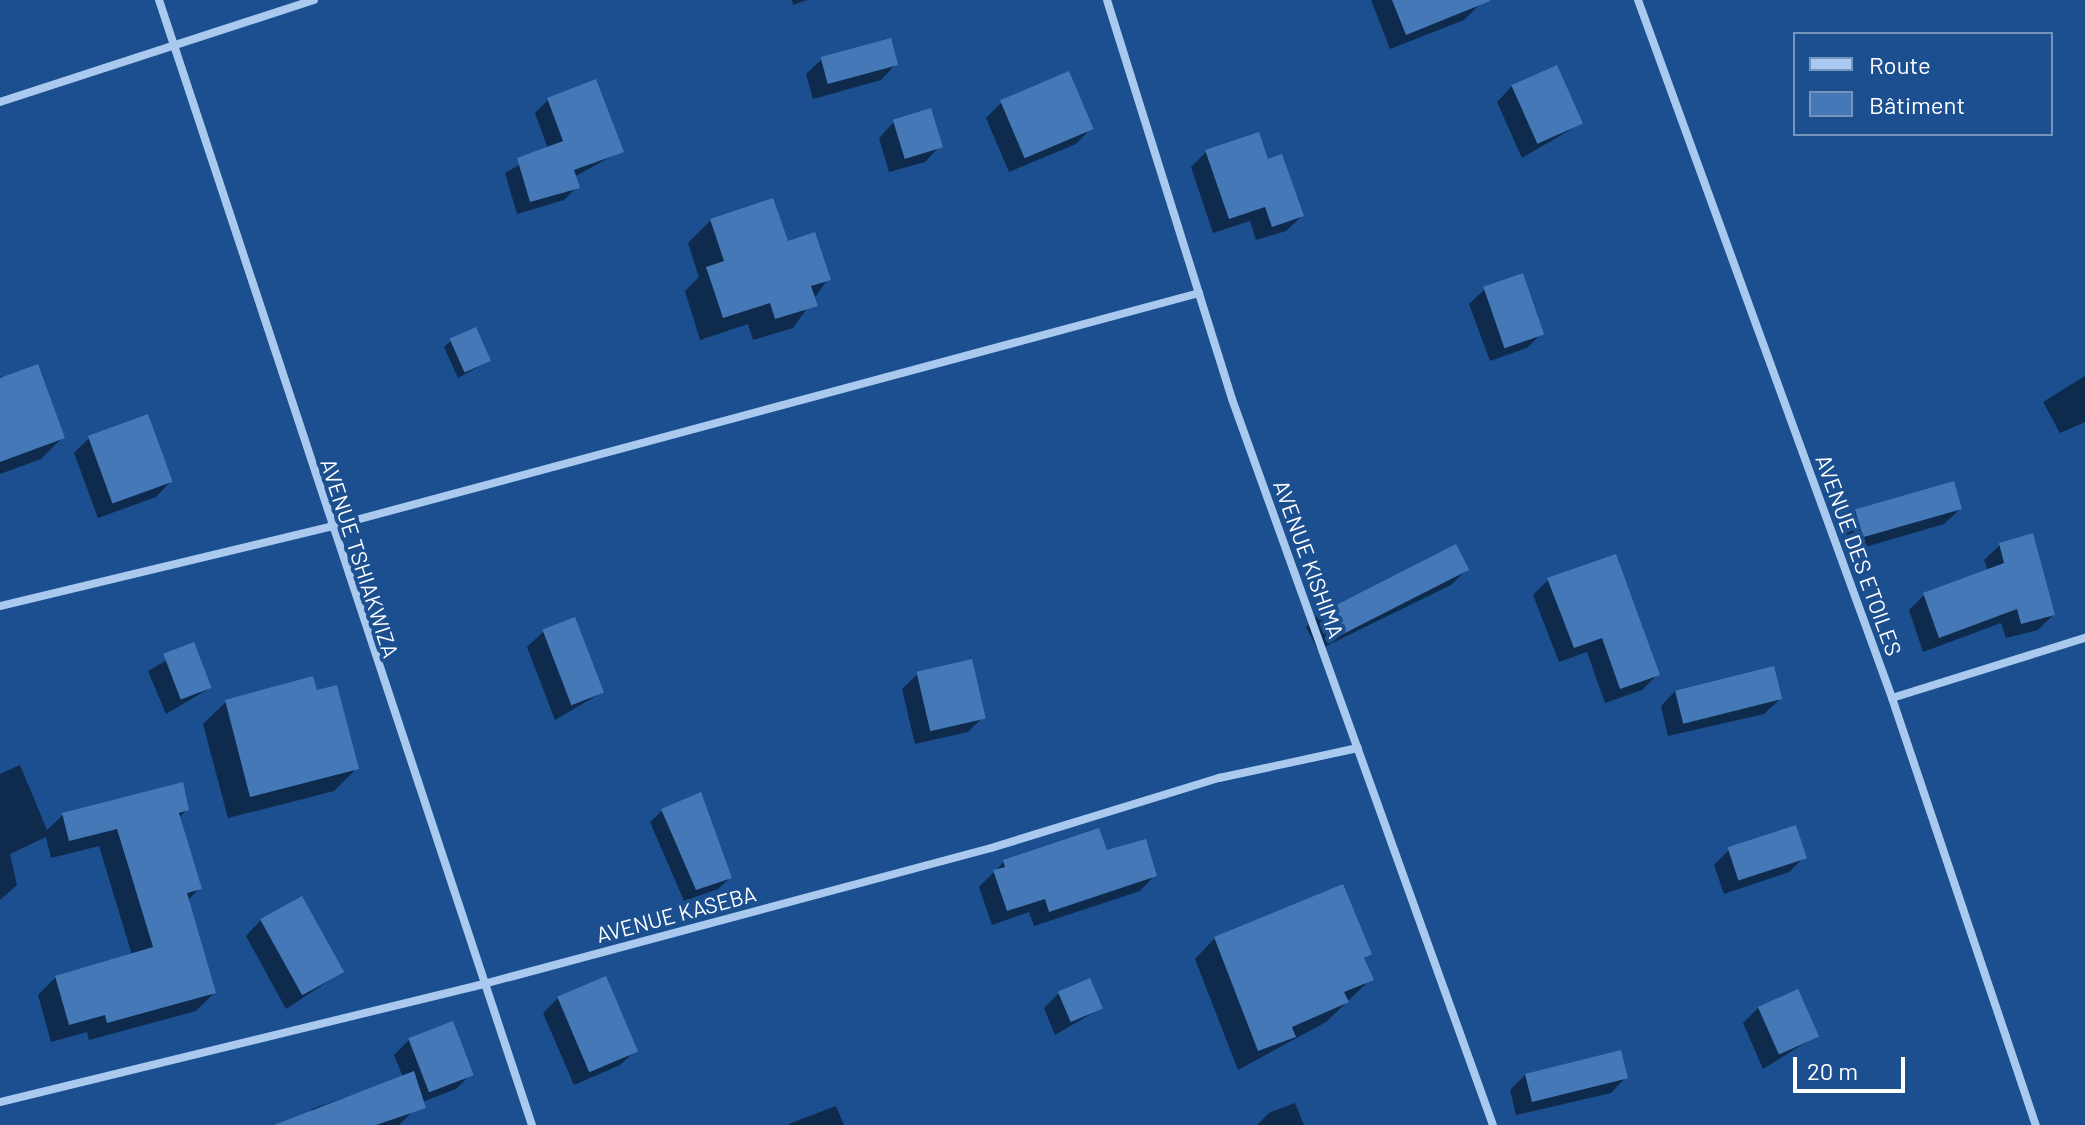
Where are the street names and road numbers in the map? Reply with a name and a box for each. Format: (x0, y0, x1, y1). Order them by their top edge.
street label: AVENUE DES ETOILES (1810, 451, 1908, 659)
street label: AVENUE TSHIAKWIZA (315, 455, 405, 661)
street label: AVENUE KISHIMA (1268, 476, 1350, 642)
street label: AVENUE KASEBA (593, 880, 759, 948)

